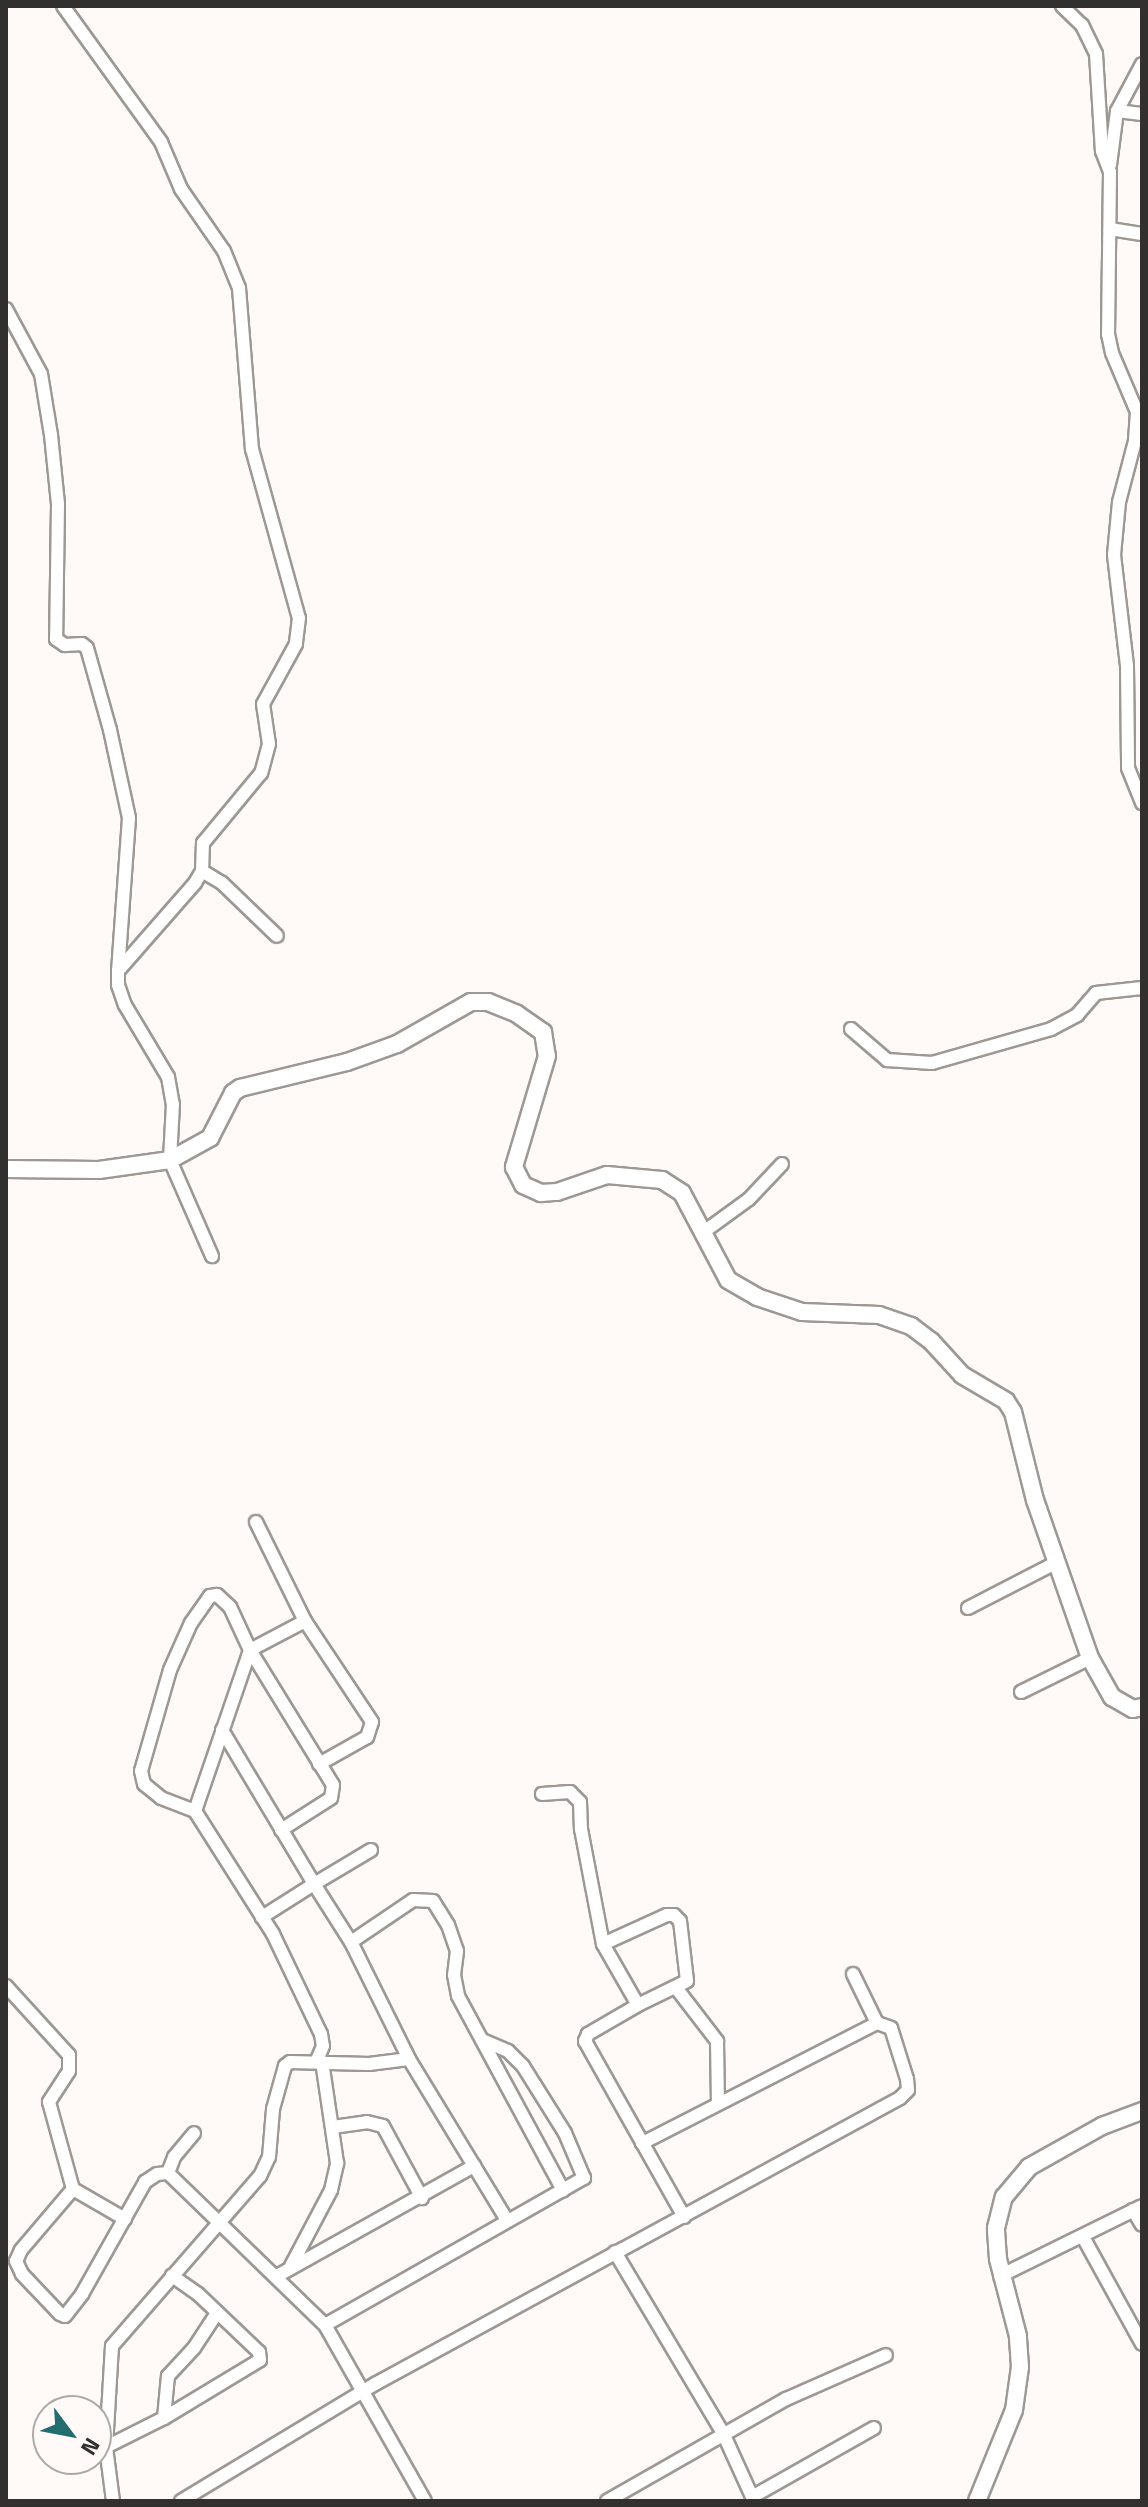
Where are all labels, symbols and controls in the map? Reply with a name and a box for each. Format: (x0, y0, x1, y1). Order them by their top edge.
north arrow (32, 2395, 112, 2475)
text: N (72, 2431, 109, 2462)

